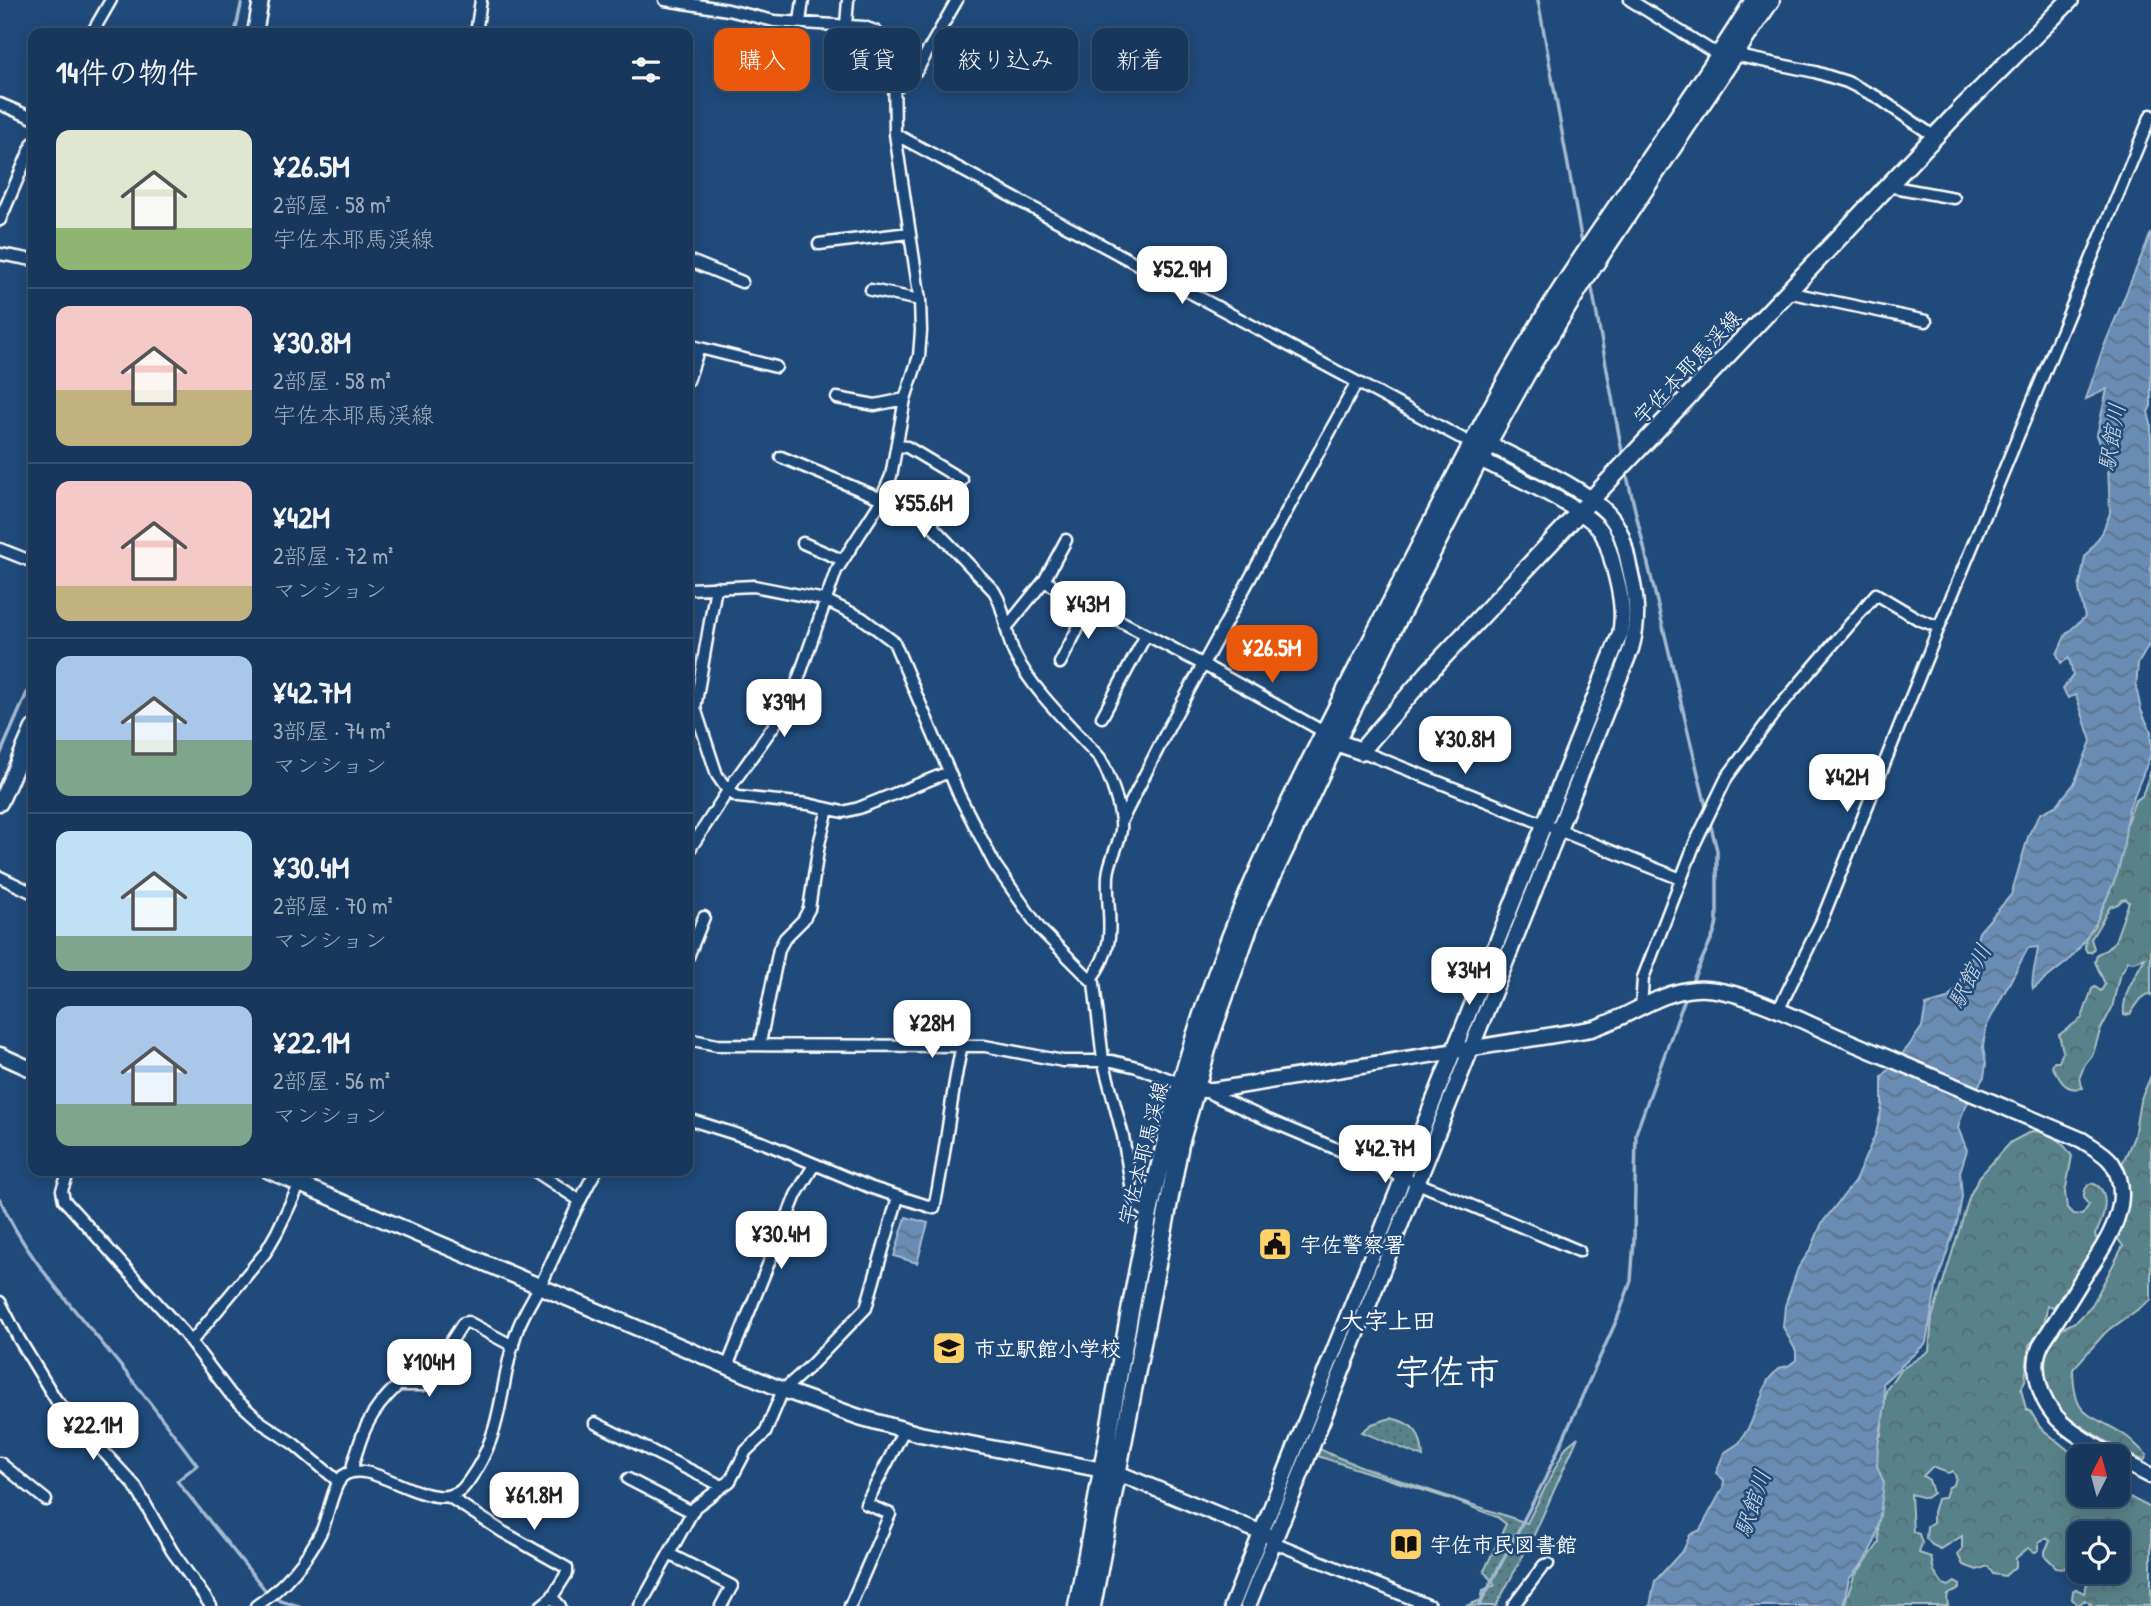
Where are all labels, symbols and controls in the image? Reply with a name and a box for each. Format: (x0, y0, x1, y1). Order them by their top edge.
chip: 購入 (714, 28, 810, 91)
chip: 賃貸 (824, 28, 920, 91)
chip: 絞り込み (934, 28, 1078, 91)
chip: 新着 (1092, 28, 1188, 91)
icon: filters (627, 51, 665, 89)
text: 14件の物件 (56, 52, 198, 92)
text: ¥26.5M (273, 146, 350, 186)
icon: home (112, 158, 196, 242)
text: 2部屋 · 58 m² (273, 189, 391, 220)
text: 宇佐本耶馬渓線 (273, 223, 434, 254)
pin: ¥52.9M (1125, 246, 1239, 306)
text: ¥52.9M (1153, 253, 1211, 284)
street label: 宇佐本耶馬渓線 (1626, 303, 1748, 431)
text: ¥30.8M (273, 322, 351, 362)
icon: home (112, 334, 196, 418)
text: 2部屋 · 58 m² (273, 365, 391, 396)
text: 宇佐本耶馬渓線 (273, 399, 434, 430)
water label: 駅館川 (2090, 400, 2132, 474)
pin: ¥55.6M (867, 480, 981, 540)
text: ¥55.6M (895, 487, 953, 518)
text: ¥42M (273, 497, 330, 537)
icon: home (112, 509, 196, 593)
text: 2部屋 · 72 m² (273, 540, 393, 571)
text: マンション (273, 574, 387, 605)
pin: ¥43M (1047, 582, 1129, 641)
text: ¥43M (1066, 588, 1110, 619)
pin: ¥26.5M (1215, 626, 1329, 685)
text: ¥26.5M (1243, 632, 1301, 663)
text: ¥42.7M (273, 672, 351, 712)
pin: ¥39M (743, 680, 825, 739)
icon: home (112, 684, 196, 768)
text: ¥39M (762, 686, 806, 717)
text: 3部屋 · 74 m² (273, 715, 391, 746)
pin: ¥30.8M (1408, 716, 1522, 776)
text: ¥30.8M (1435, 723, 1495, 754)
text: マンション (273, 749, 387, 780)
pin: ¥42M (1806, 754, 1888, 814)
text: ¥42M (1825, 761, 1869, 792)
text: ¥30.4M (273, 847, 349, 887)
icon: home (112, 859, 196, 943)
text: 2部屋 · 70 m² (273, 890, 393, 921)
text: マンション (273, 924, 387, 955)
water label: 駅館川 (1940, 938, 1998, 1014)
pin: ¥34M (1428, 948, 1510, 1007)
text: ¥34M (1447, 954, 1491, 985)
pin: ¥28M (891, 1000, 973, 1060)
text: ¥28M (909, 1007, 955, 1038)
text: ¥22.1M (273, 1022, 350, 1062)
icon: home (112, 1034, 196, 1118)
text: 2部屋 · 56 m² (273, 1065, 390, 1096)
street label: 宇佐本耶馬渓線 (1111, 1078, 1175, 1228)
text: マンション (273, 1099, 387, 1130)
pin: ¥42.7M (1328, 1126, 1442, 1185)
text: ¥42.7M (1355, 1132, 1415, 1163)
pin: ¥30.4M (724, 1212, 838, 1271)
text: ¥30.4M (752, 1218, 810, 1249)
public building icon: 宇佐警察署 (1256, 1225, 1294, 1263)
place label: 宇佐警察署 (1300, 1230, 1405, 1259)
district label: 大字上田 (1340, 1304, 1436, 1336)
school or university icon: 市立駅館小学校 (930, 1329, 968, 1367)
place label: 市立駅館小学校 (974, 1334, 1121, 1363)
pin: ¥104M (380, 1340, 478, 1399)
text: ¥104M (403, 1346, 455, 1377)
district label: 宇佐市 (1394, 1348, 1500, 1395)
pin: ¥22.1M (36, 1402, 150, 1462)
text: ¥22.1M (63, 1409, 123, 1440)
north arrow (2067, 1444, 2130, 1507)
map controls (2067, 1444, 2130, 1584)
water label: 駅館川 (1726, 1465, 1778, 1541)
pin: ¥61.8M (477, 1472, 591, 1532)
text: ¥61.8M (506, 1479, 562, 1510)
button: locate (2067, 1521, 2130, 1584)
library icon: 宇佐市民図書館 (1387, 1525, 1425, 1563)
place label: 宇佐市民図書館 (1430, 1530, 1577, 1559)

